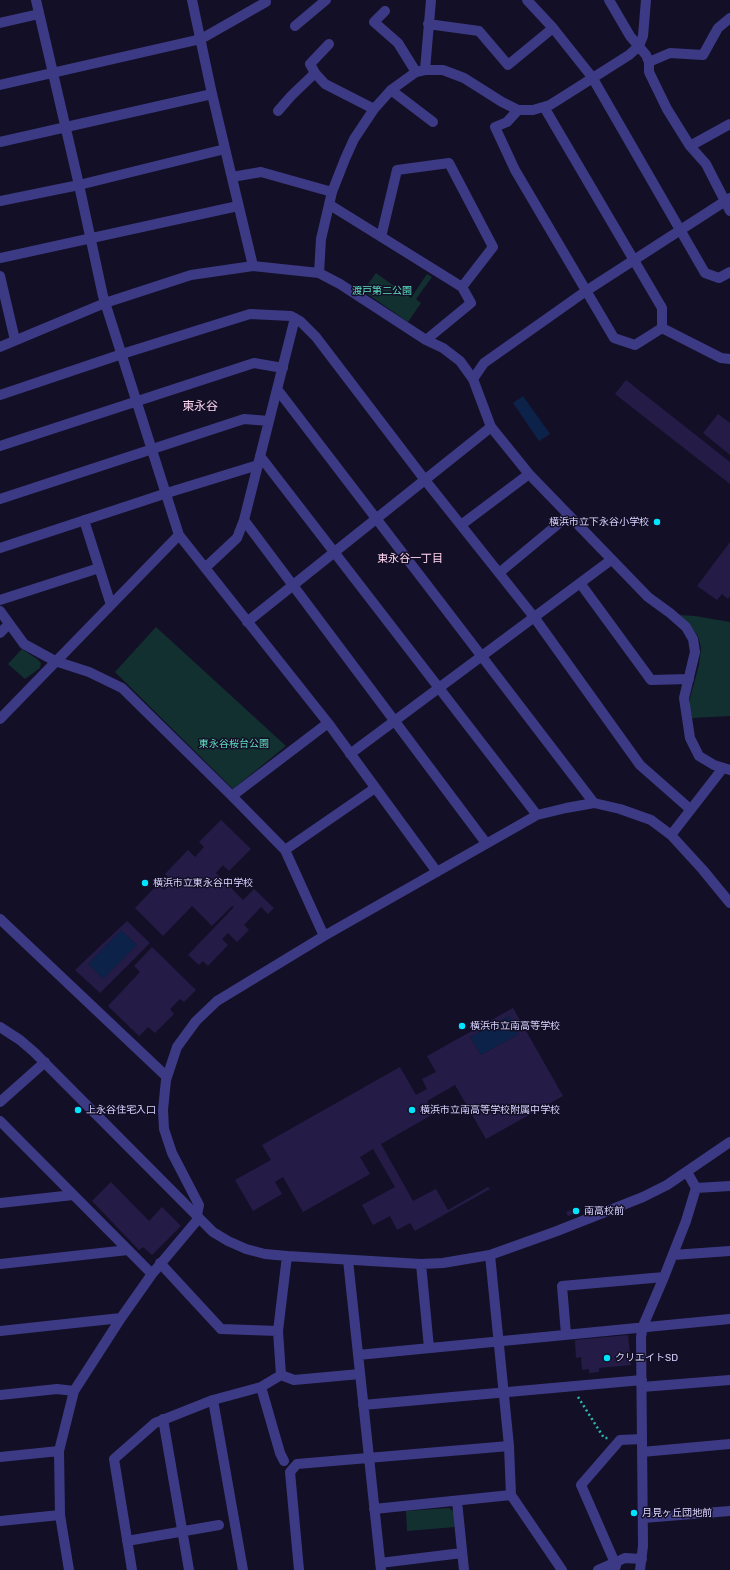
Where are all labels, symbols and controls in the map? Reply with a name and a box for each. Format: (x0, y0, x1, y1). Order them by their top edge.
park label: 渡戸第二公園 (352, 285, 412, 297)
district label: 東永谷 (182, 400, 218, 414)
place label: 横浜市立下永谷小学校 (549, 516, 649, 528)
marker: 横浜市立下永谷小学校 (652, 517, 662, 527)
district label: 東永谷一丁目 (377, 552, 443, 566)
park label: 東永谷桜台公園 (199, 738, 269, 750)
place label: 横浜市立東永谷中学校 (153, 877, 253, 889)
marker: 横浜市立東永谷中学校 (140, 878, 150, 888)
place label: 横浜市立南高等学校 (470, 1020, 560, 1032)
marker: 横浜市立南高等学校 (457, 1021, 467, 1031)
place label: 上永谷住宅入口 (86, 1104, 156, 1116)
place label: 横浜市立南高等学校附属中学校 (420, 1104, 560, 1116)
marker: 上永谷住宅入口 (73, 1105, 83, 1115)
marker: 横浜市立南高等学校附属中学校 (407, 1105, 417, 1115)
place label: 南高校前 (584, 1205, 624, 1217)
marker: 南高校前 (571, 1206, 581, 1216)
place label: クリエイトSD (615, 1352, 678, 1364)
marker: クリエイトSD (602, 1353, 612, 1363)
place label: 月見ヶ丘団地前 (642, 1507, 712, 1519)
marker: 月見ヶ丘団地前 (629, 1508, 639, 1518)

